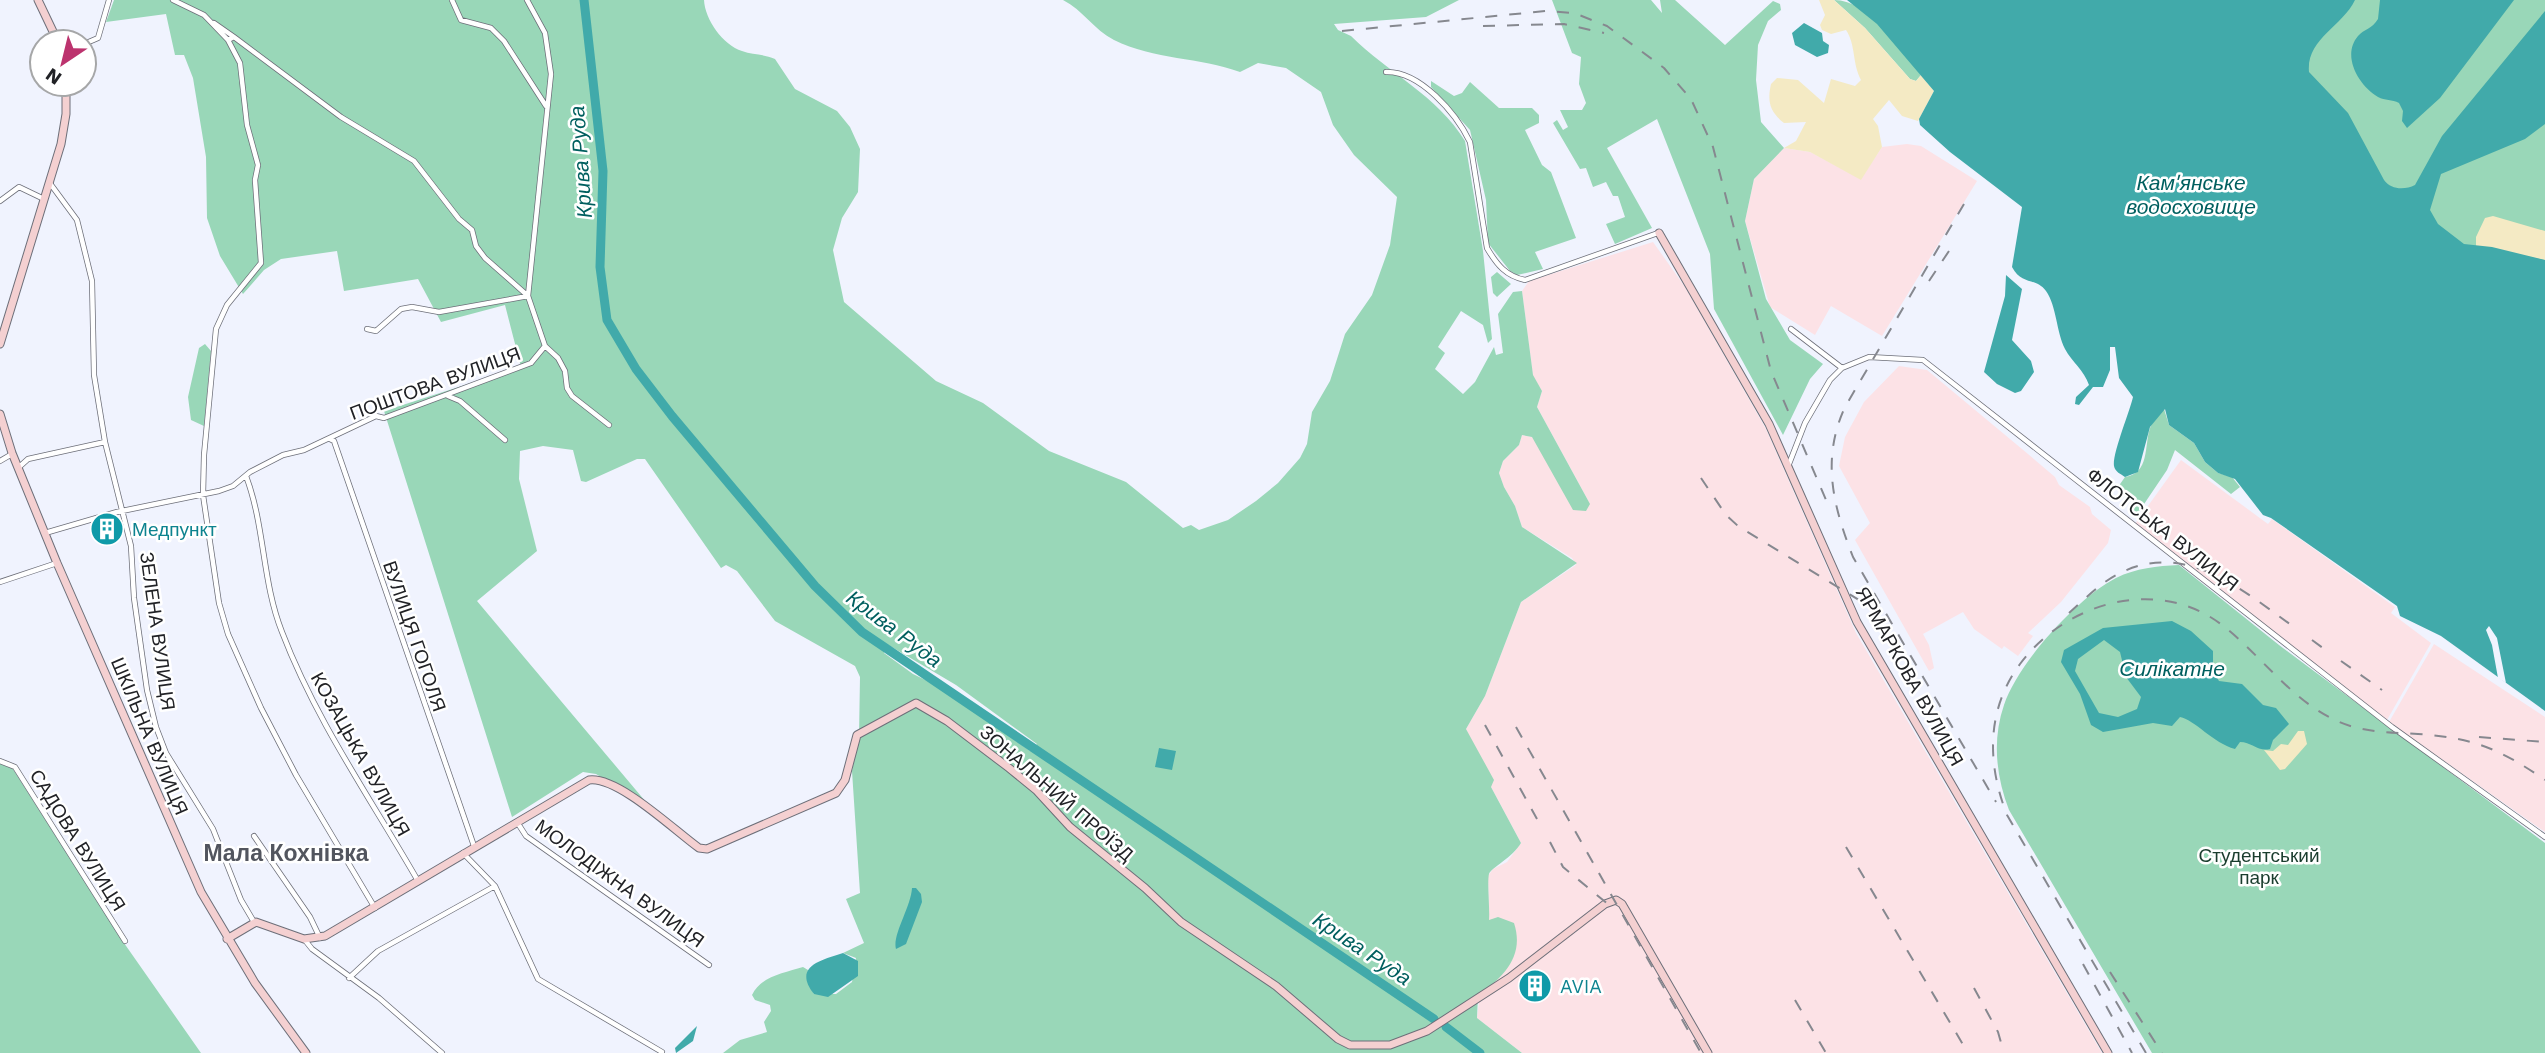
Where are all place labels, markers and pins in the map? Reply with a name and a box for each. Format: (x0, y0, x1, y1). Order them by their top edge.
building icon: Медпункт (88, 510, 126, 548)
place label: Медпункт (132, 518, 217, 541)
building icon: AVIA (1516, 967, 1554, 1005)
place label: AVIA (1560, 975, 1602, 998)

